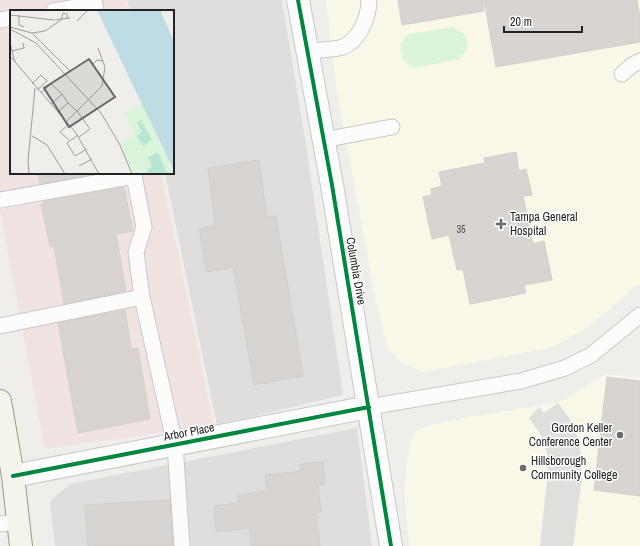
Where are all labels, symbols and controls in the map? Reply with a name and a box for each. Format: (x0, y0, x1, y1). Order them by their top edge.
scale bar (504, 8, 582, 34)
inset map (10, 10, 174, 174)
text: 20 m (510, 14, 532, 30)
place label: Tampa General Hospital (510, 209, 577, 239)
marker: Tampa General Hospital (495, 218, 507, 230)
house number: 35 (456, 223, 466, 236)
street label: Columbia Drive (342, 236, 370, 306)
street label: Arbor Place (161, 419, 216, 445)
place label: Gordon Keller Conference Center (529, 420, 613, 450)
marker: Gordon Keller Conference Center (615, 430, 625, 440)
place label: Hillsborough Community College (531, 453, 617, 483)
marker: Hillsborough Community College (518, 463, 528, 473)

